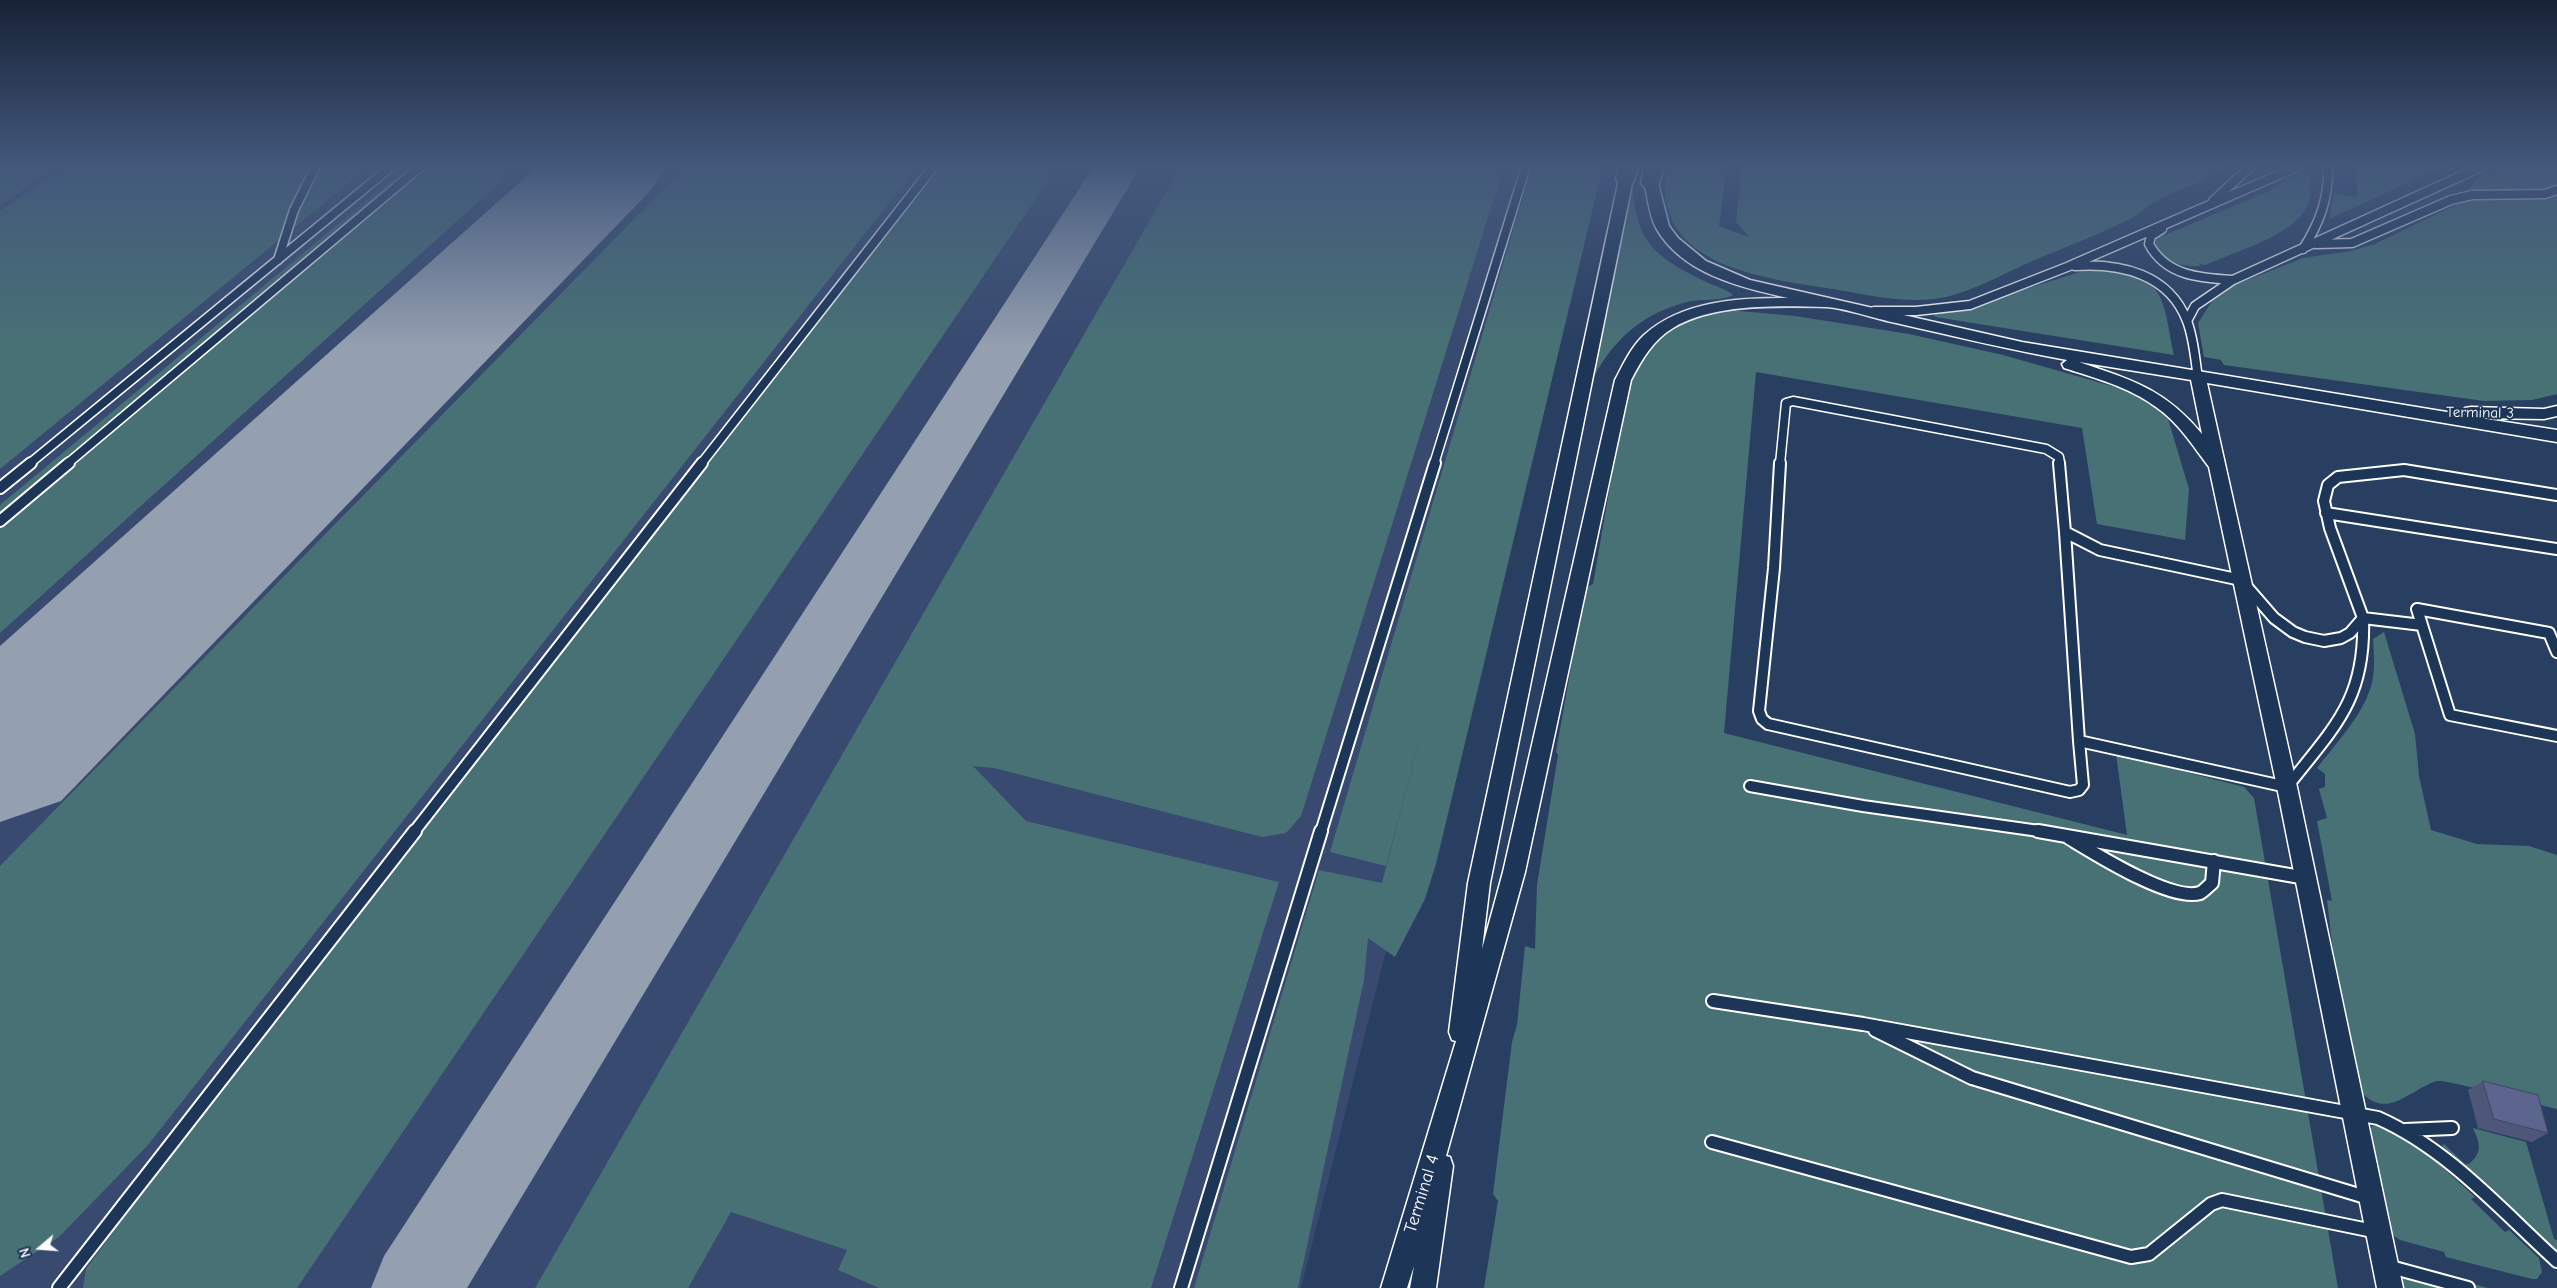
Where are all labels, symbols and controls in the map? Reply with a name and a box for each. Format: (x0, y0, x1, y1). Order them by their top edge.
street label: Terminal 3 (2446, 403, 2514, 423)
street label: Terminal 4 (1400, 1152, 1444, 1236)
north arrow (15, 1223, 65, 1273)
text: N (16, 1246, 35, 1260)

